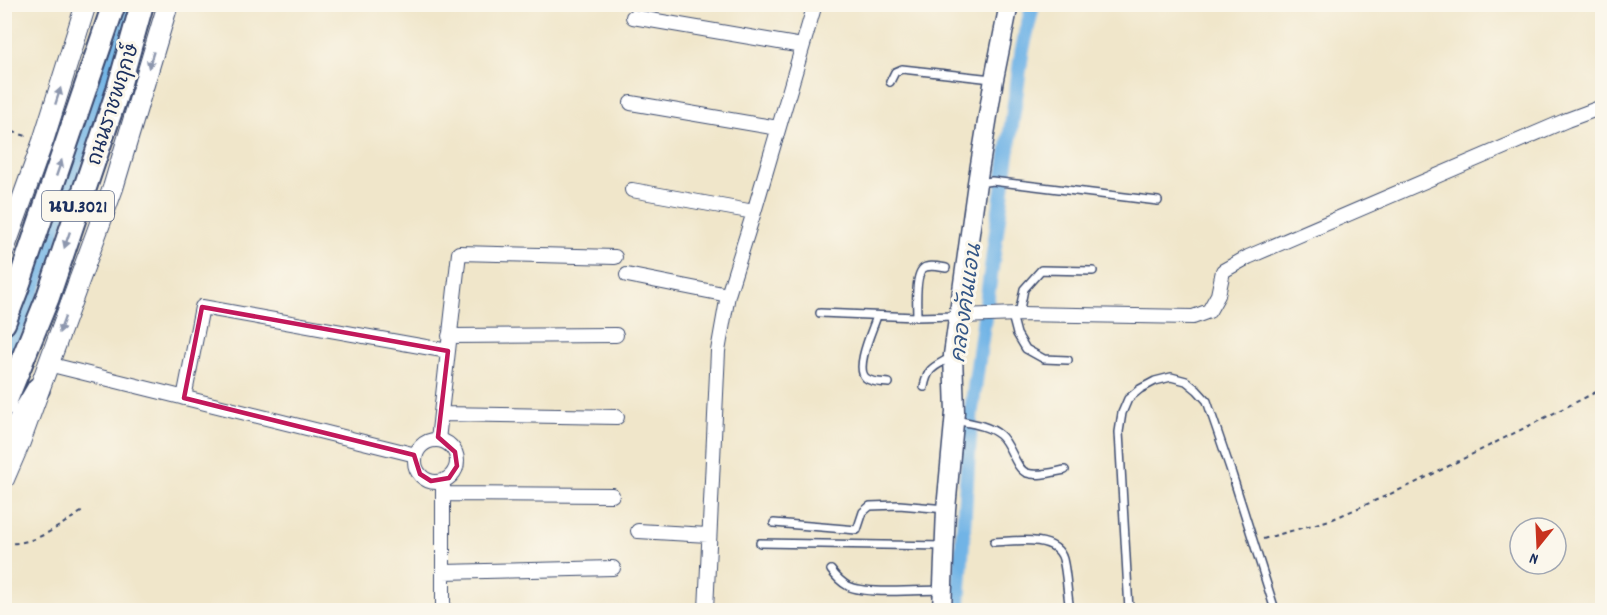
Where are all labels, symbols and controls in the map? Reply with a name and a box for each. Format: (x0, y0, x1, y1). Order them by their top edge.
street label: ถนนราชพฤกษ์ (80, 39, 148, 169)
one-way arrow (146, 52, 155, 70)
one-way arrow (54, 87, 63, 105)
one-way arrow (54, 159, 64, 177)
road number: นบ.3021 (42, 191, 114, 221)
one-way arrow (62, 231, 71, 249)
water label: คลองคันแอน (945, 241, 991, 364)
one-way arrow (57, 316, 67, 334)
north arrow (1508, 516, 1568, 576)
text: N (1527, 546, 1541, 570)

